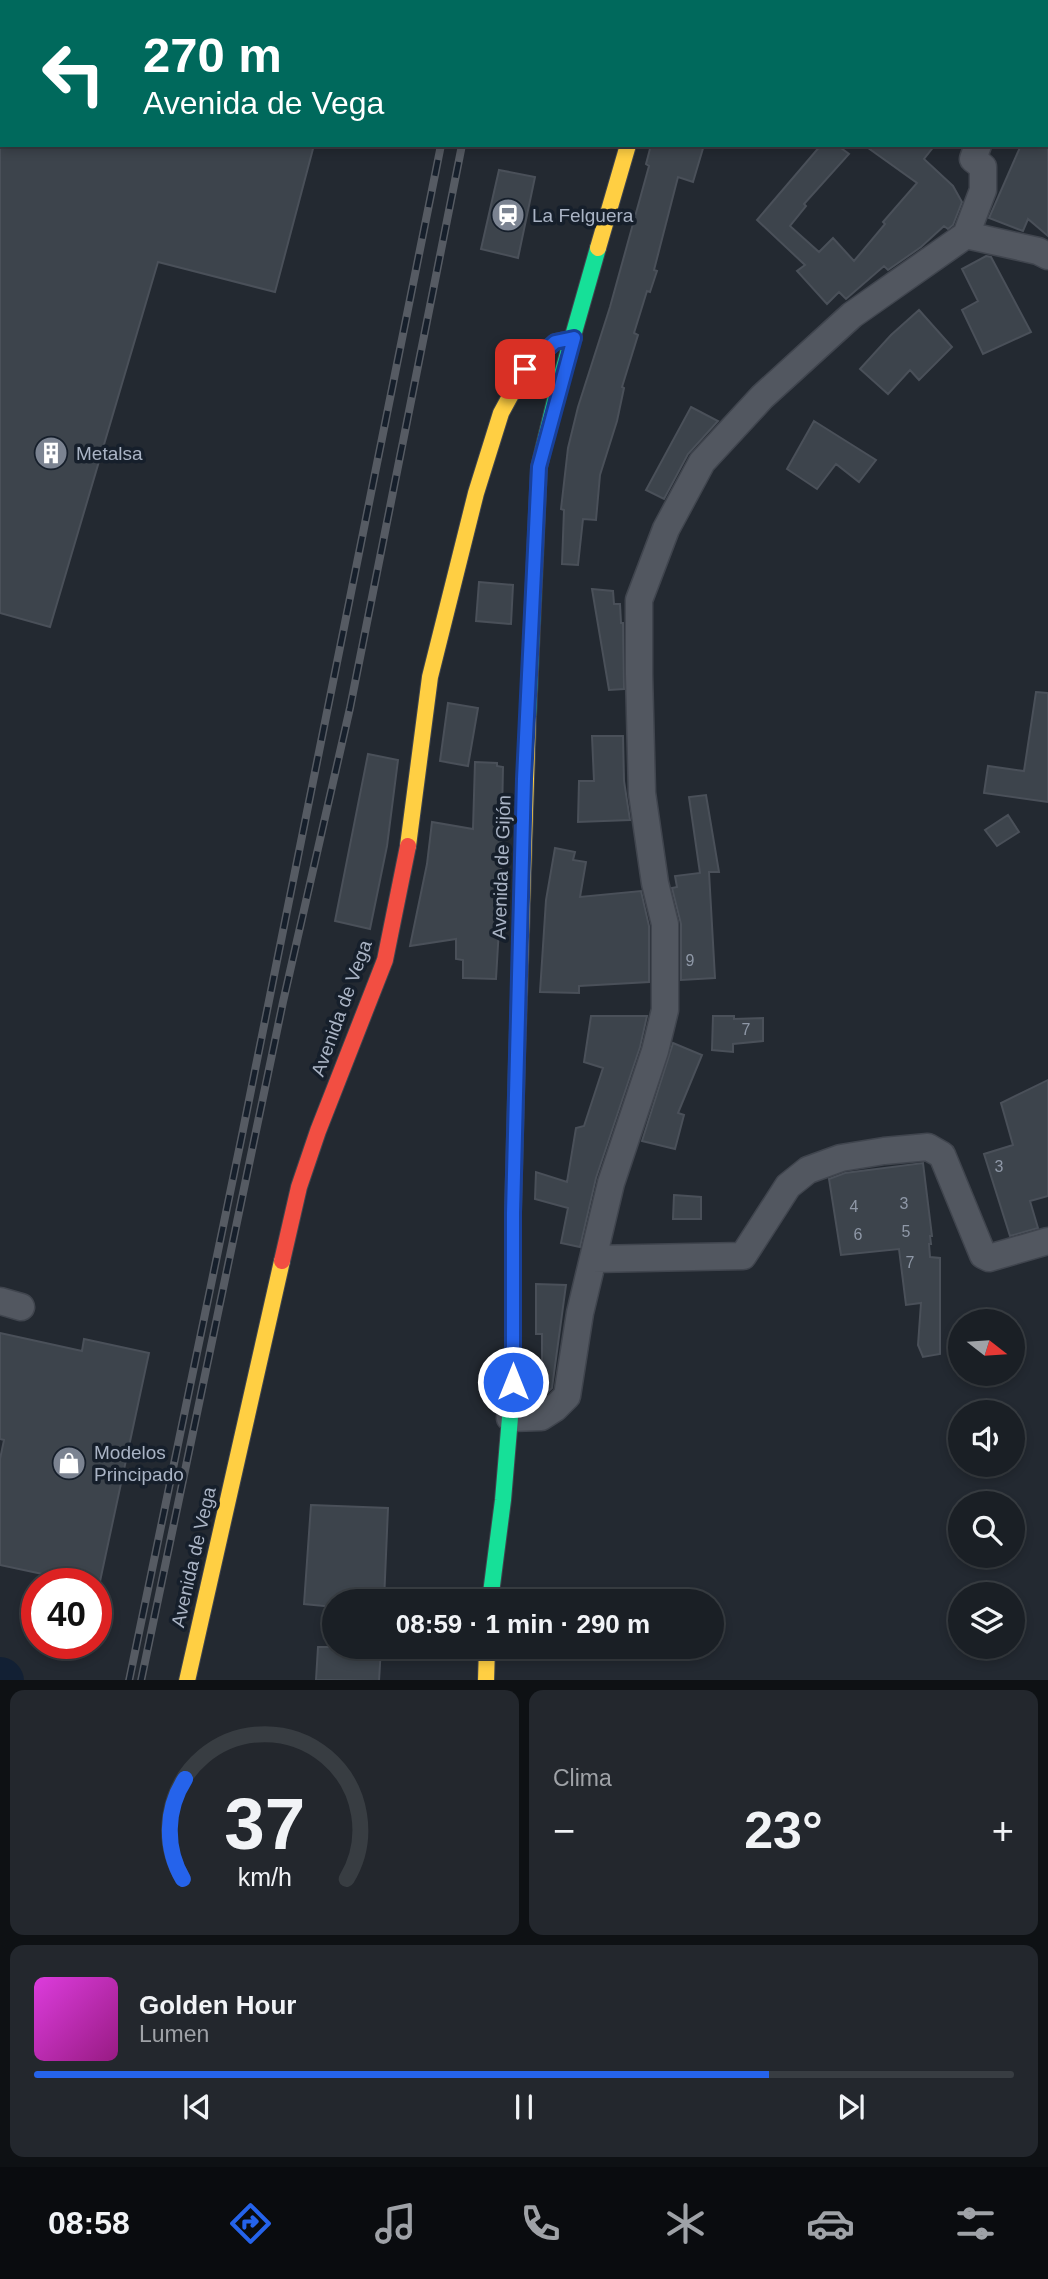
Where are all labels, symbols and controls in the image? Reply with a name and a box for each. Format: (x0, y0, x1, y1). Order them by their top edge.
icon: left (28, 28, 119, 119)
text: 270 m (143, 28, 282, 82)
text: Avenida de Vega (143, 85, 384, 121)
station icon: La Felguera (489, 196, 527, 234)
place label: La Felguera (532, 205, 634, 226)
pin (495, 339, 555, 399)
icon: arrive (506, 350, 544, 388)
building icon: Metalsa (32, 434, 70, 472)
place label: Metalsa (76, 443, 143, 464)
street label: Avenida de Gijón (488, 795, 515, 940)
street label: Avenida de Vega (307, 937, 376, 1079)
house number: 9 (686, 952, 695, 969)
house number: 7 (742, 1021, 751, 1038)
house number: 3 (995, 1158, 1004, 1175)
house number: 3 (900, 1195, 909, 1212)
house number: 4 (850, 1198, 859, 1215)
house number: 5 (902, 1223, 911, 1240)
house number: 6 (854, 1226, 863, 1243)
house number: 7 (906, 1254, 915, 1271)
north arrow (948, 1309, 1026, 1386)
map controls (948, 1309, 1025, 1659)
position arrow (476, 1345, 550, 1419)
button: sound (948, 1400, 1025, 1477)
place label: Modelos Principado (94, 1442, 184, 1485)
shop icon: Modelos Principado (50, 1444, 88, 1482)
street label: Avenida de Vega (167, 1485, 220, 1629)
button: search (948, 1491, 1025, 1568)
speed limit sign: 40 (21, 1568, 112, 1659)
button: layers (948, 1582, 1025, 1659)
text: 08:59 · 1 min · 290 m (396, 1609, 650, 1639)
text: Clima (553, 1765, 612, 1791)
text: 37 (224, 1783, 305, 1864)
text: 23° (744, 1801, 823, 1859)
text: − (553, 1810, 575, 1852)
text: + (992, 1810, 1014, 1852)
text: km/h (237, 1862, 292, 1890)
text: Golden Hour (139, 1990, 296, 2020)
text: Lumen (139, 2021, 209, 2047)
icon: previous (178, 2088, 216, 2126)
icon: pause (505, 2088, 543, 2126)
icon: next (832, 2088, 870, 2126)
icon: directions (226, 2199, 275, 2248)
icon: music (371, 2199, 420, 2248)
icon: phone (516, 2199, 565, 2248)
icon: climate (661, 2199, 710, 2248)
icon: car (806, 2199, 855, 2248)
icon: filters (951, 2199, 1000, 2248)
text: 08:58 (48, 2205, 130, 2241)

